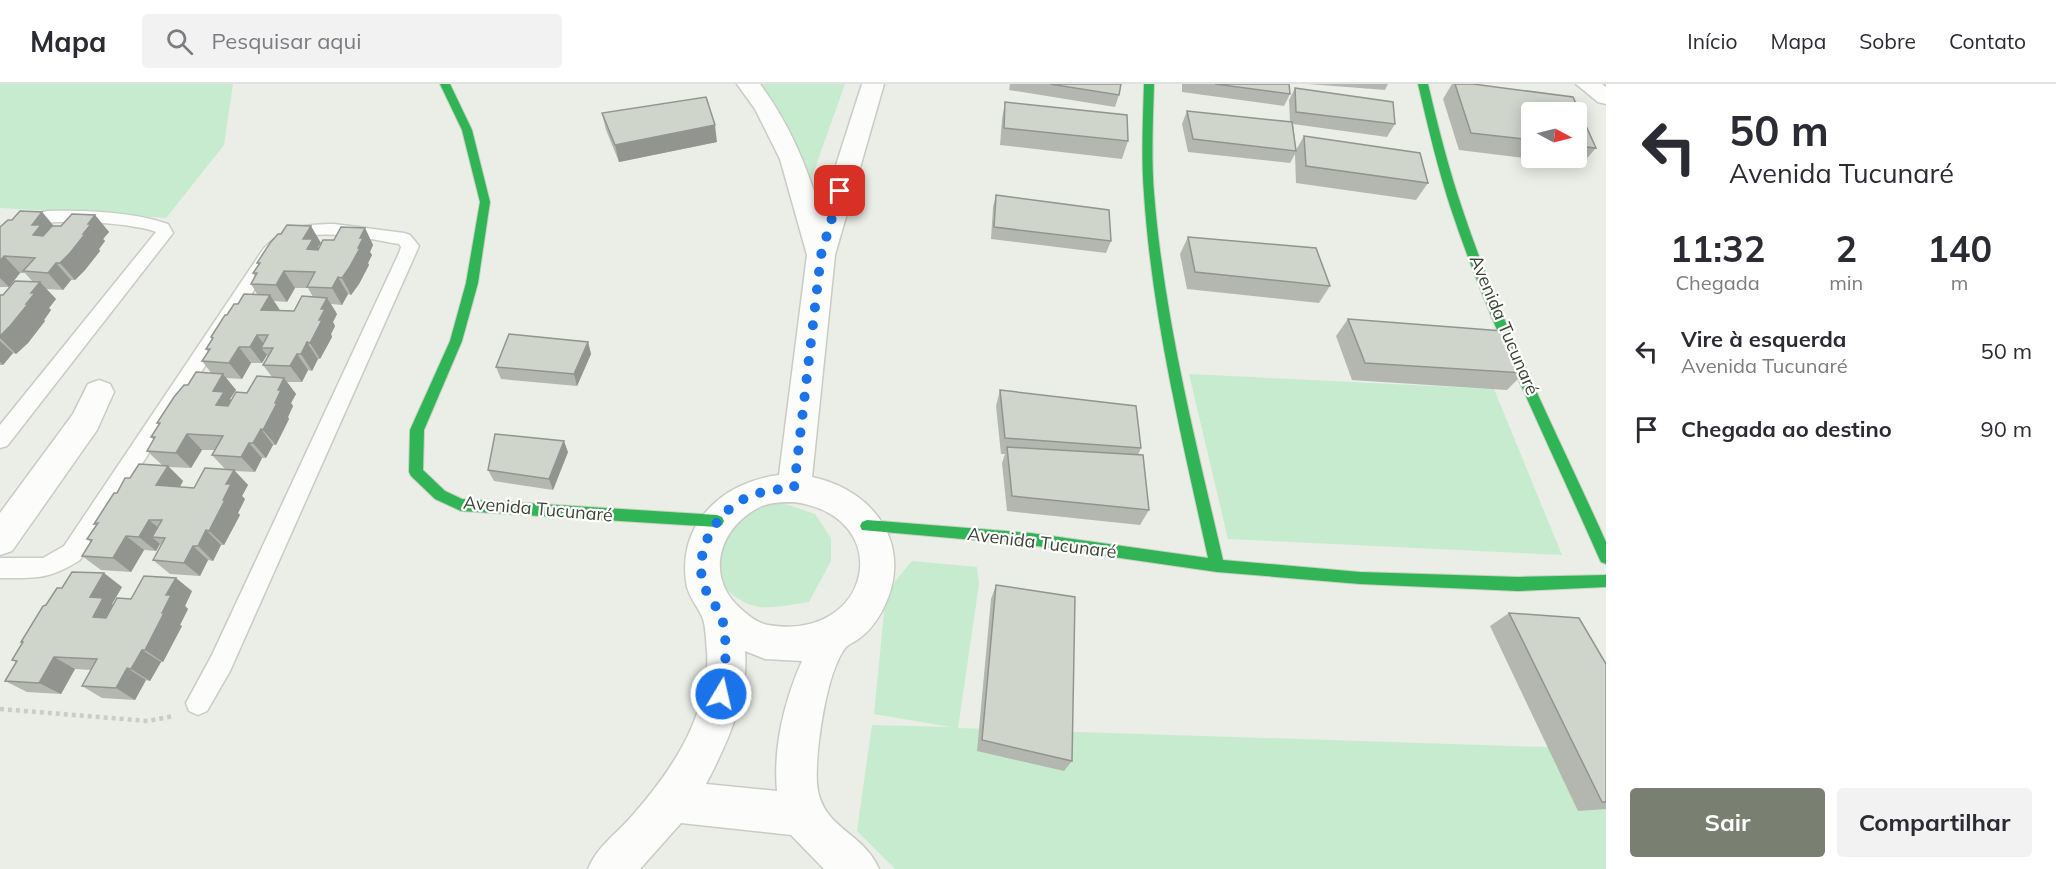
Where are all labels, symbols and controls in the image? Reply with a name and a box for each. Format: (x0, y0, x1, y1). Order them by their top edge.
search box (142, 14, 562, 68)
text: Mapa (30, 24, 106, 59)
icon: search (163, 25, 196, 58)
text: Pesquisar aqui (211, 27, 361, 55)
text: Início (1687, 28, 1737, 54)
text: Mapa (1770, 28, 1826, 54)
text: Sobre (1859, 28, 1916, 54)
text: Contato (1949, 28, 2026, 54)
north arrow (1521, 102, 1587, 168)
map controls (1521, 102, 1587, 168)
text: 50 m (1729, 104, 1829, 157)
icon: left (1630, 108, 1708, 186)
text: Avenida Tucunaré (1729, 156, 1954, 190)
pin (814, 165, 865, 216)
icon: arrive (823, 174, 856, 207)
text: 11:32 (1670, 226, 1765, 271)
text: 2 (1835, 226, 1857, 271)
text: 140 (1927, 226, 1992, 271)
street label: Avenida Tucunaré (1465, 251, 1544, 398)
text: Chegada (1675, 270, 1760, 295)
text: min (1829, 270, 1863, 295)
text: m (1951, 270, 1968, 295)
text: Vire à esquerda (1681, 325, 1846, 353)
icon: left (1630, 335, 1663, 368)
text: 50 m (1981, 337, 2032, 365)
text: Avenida Tucunaré (1681, 353, 1848, 378)
icon: arrive (1630, 413, 1663, 446)
text: Chegada ao destino (1681, 415, 1892, 443)
text: 90 m (1981, 415, 2032, 443)
street label: Avenida Tucunaré (462, 491, 614, 526)
street label: Avenida Tucunaré (966, 522, 1118, 563)
position arrow (689, 662, 753, 726)
button: Sair (1630, 788, 1825, 857)
button: Compartilhar (1837, 788, 2032, 857)

